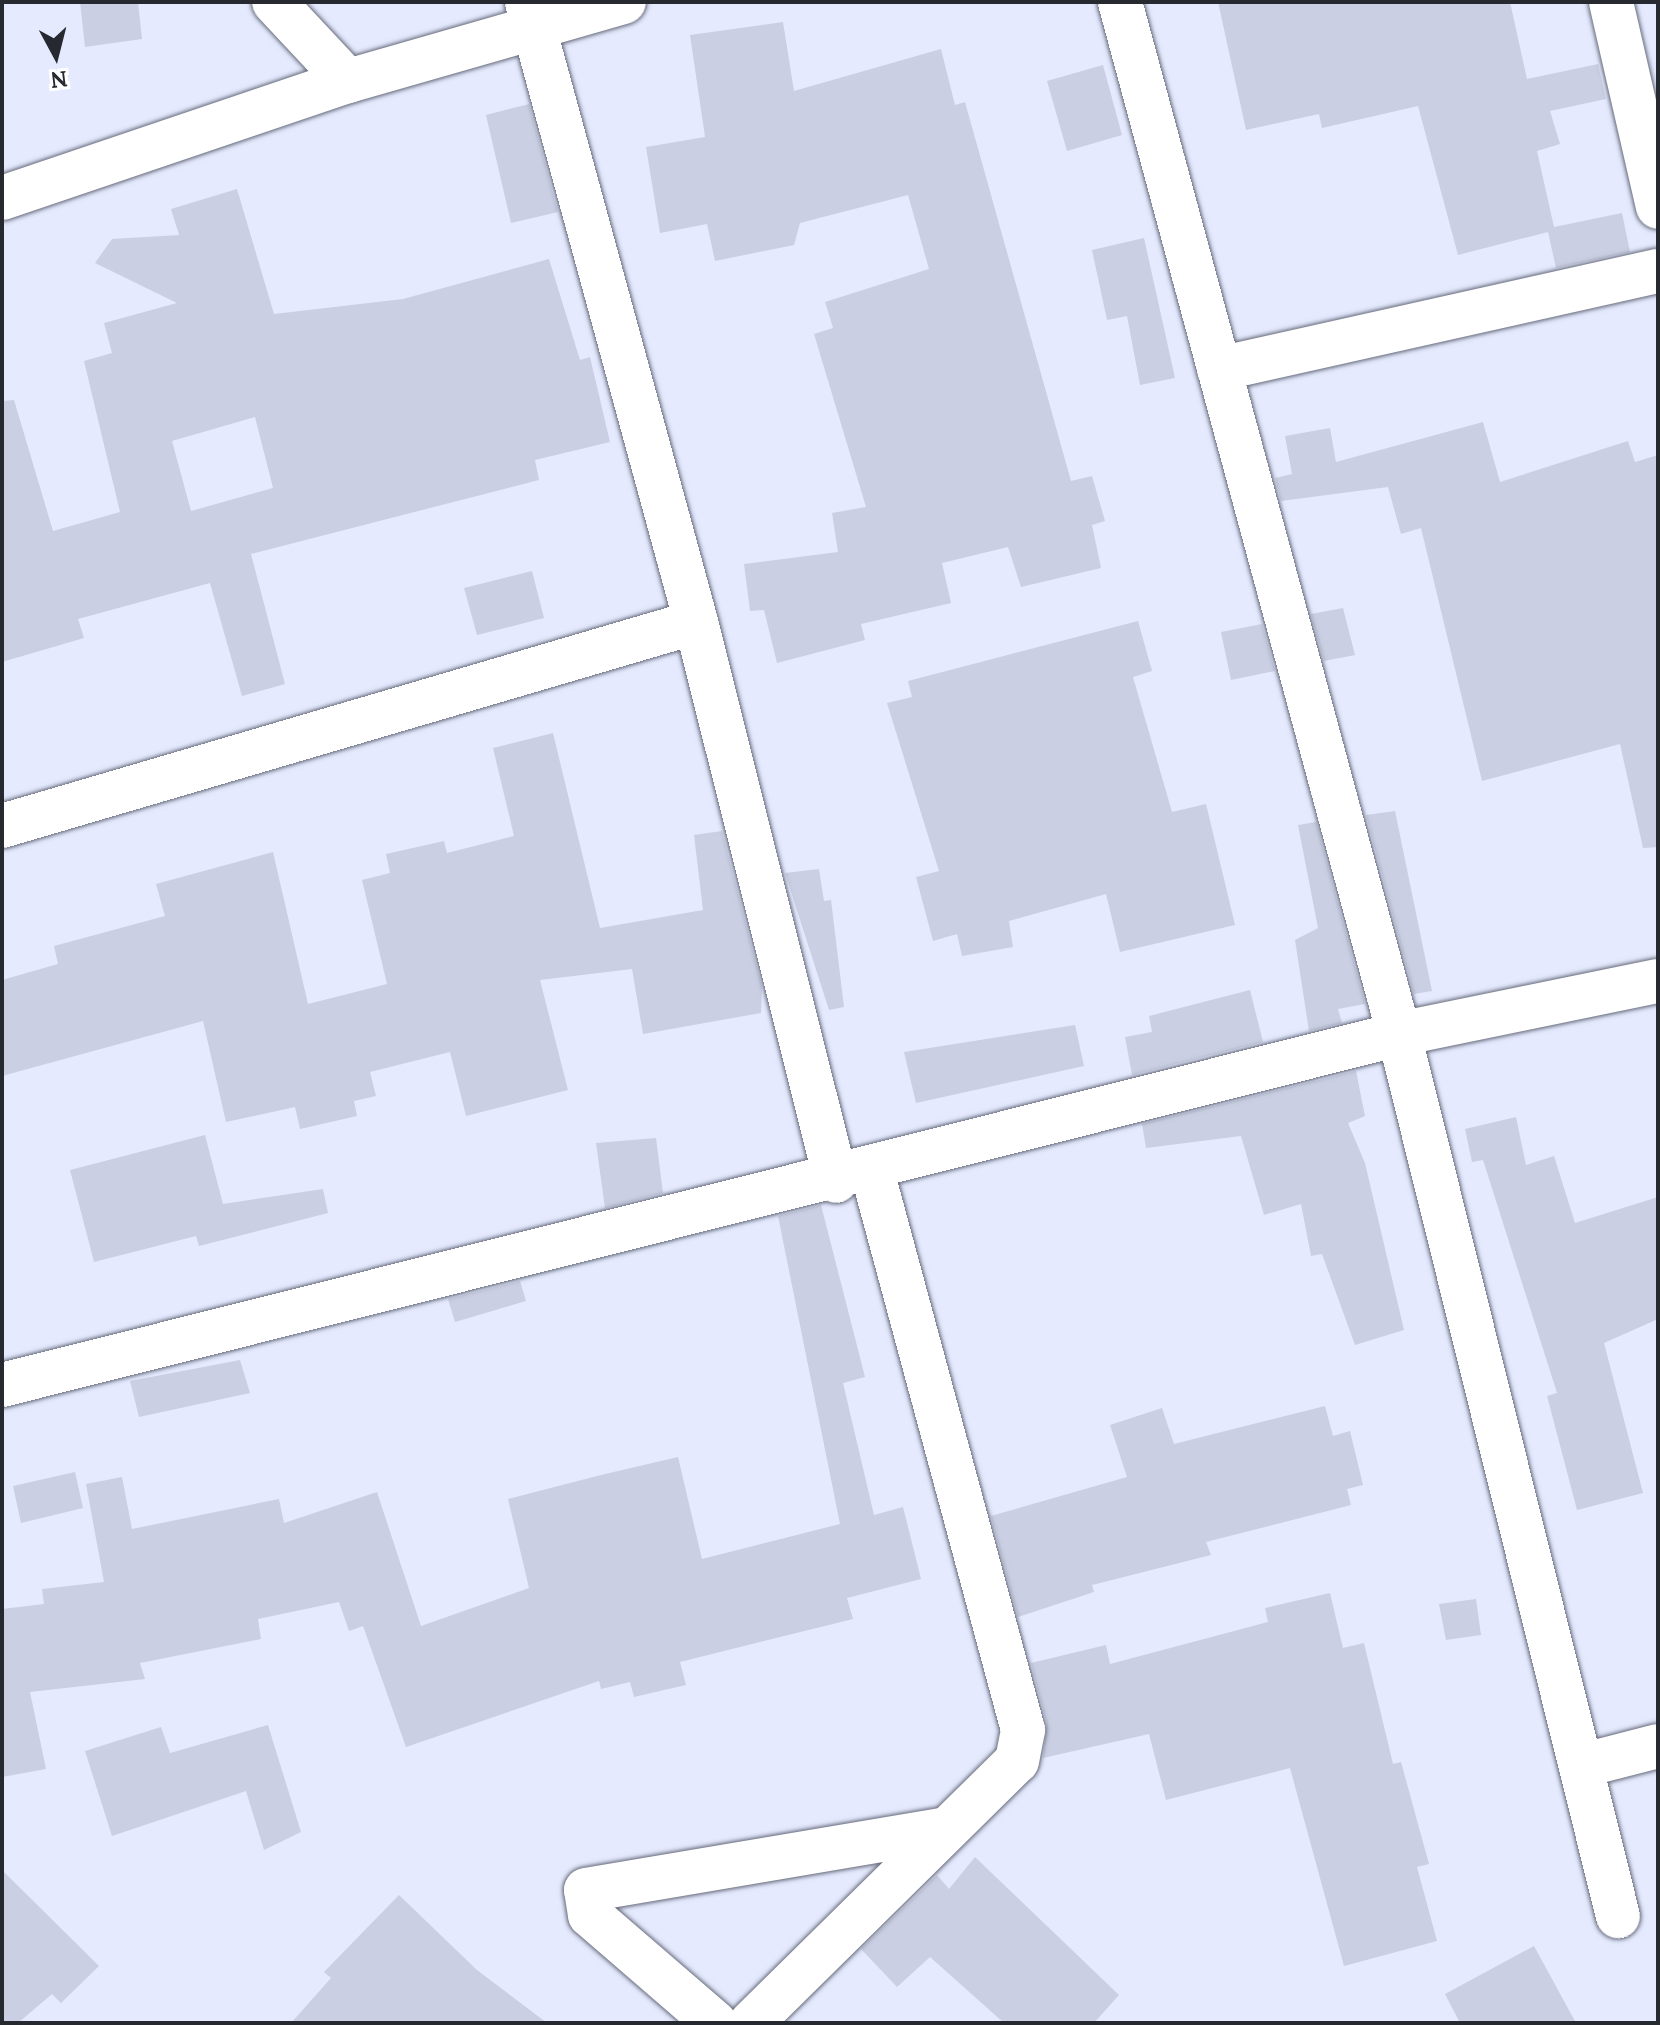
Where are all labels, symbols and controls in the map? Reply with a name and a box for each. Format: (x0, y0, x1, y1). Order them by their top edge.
north arrow (16, 16, 96, 96)
text: N (49, 65, 69, 95)

